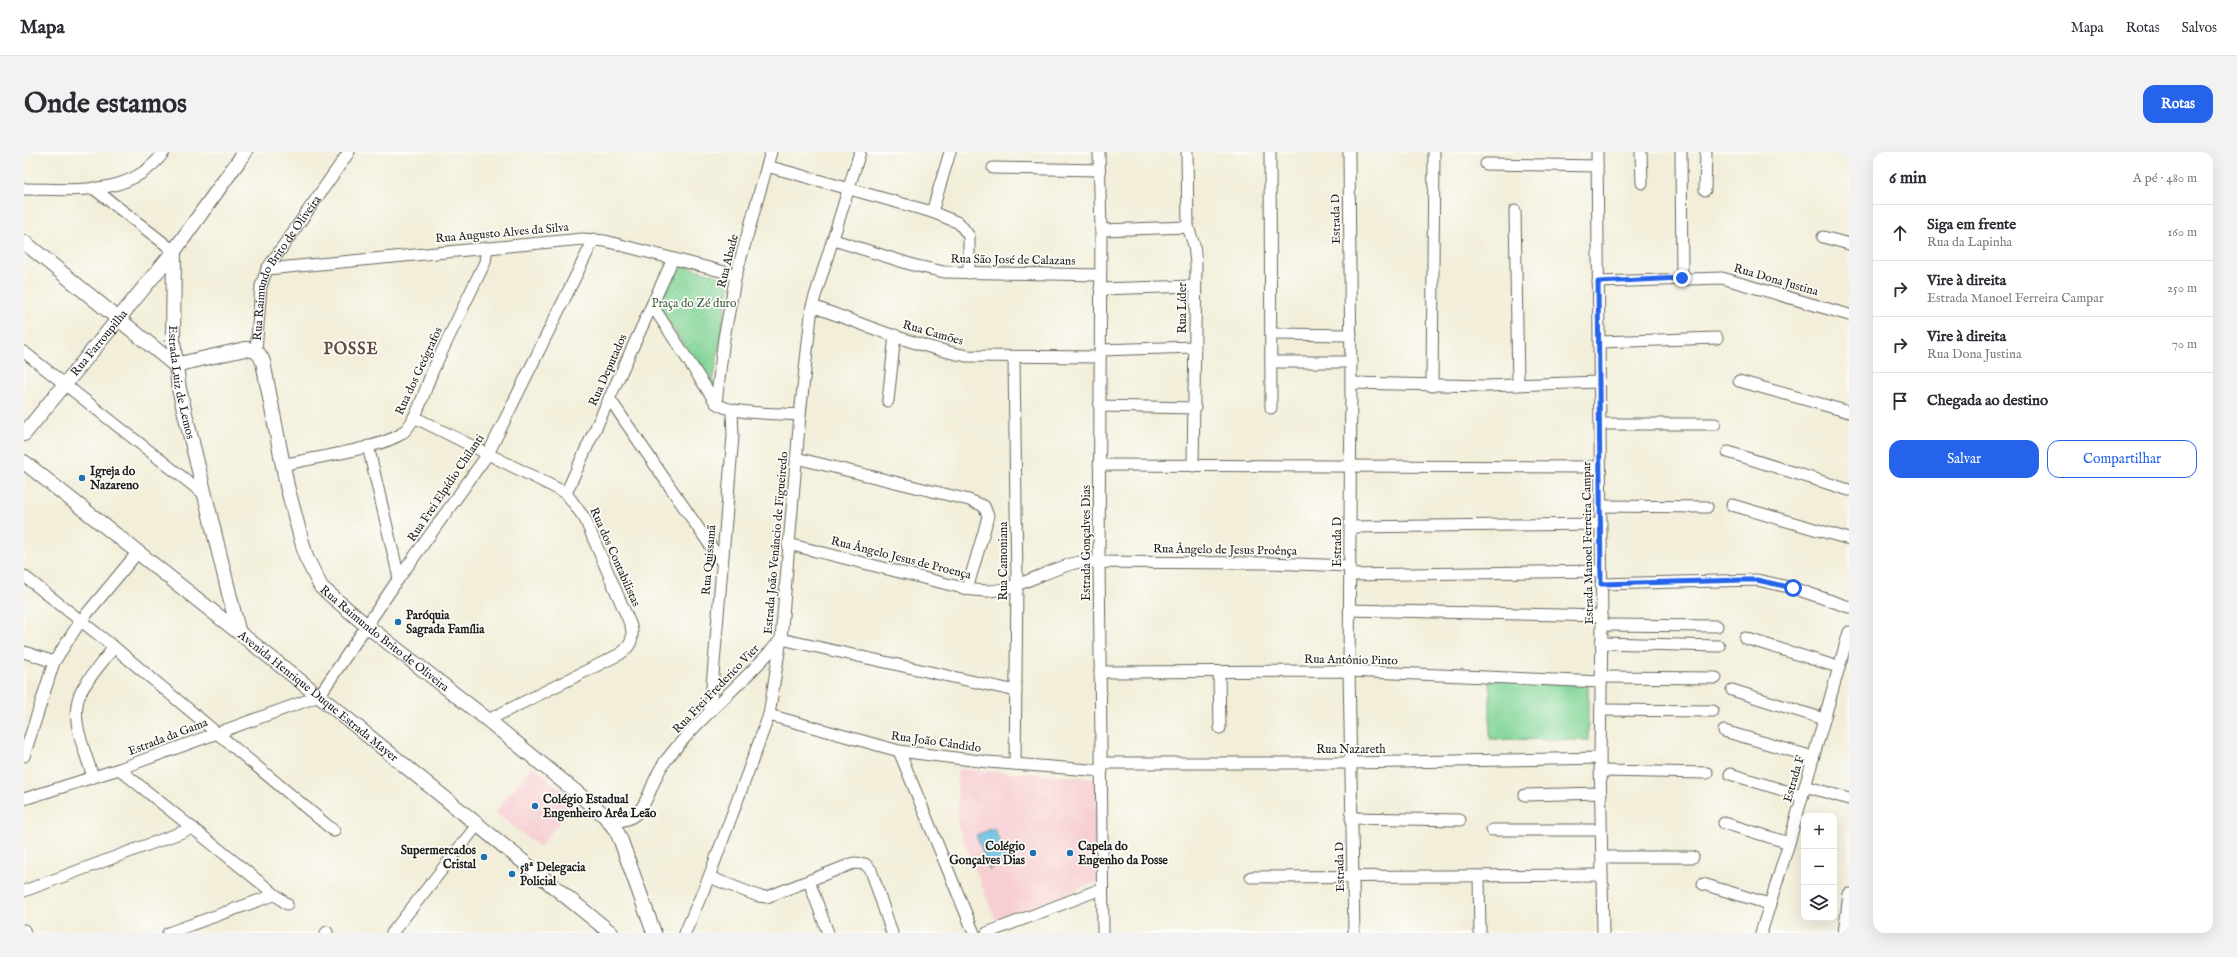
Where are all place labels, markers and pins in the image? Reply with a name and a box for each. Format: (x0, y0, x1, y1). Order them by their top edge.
place label: Igreja do Nazareno (89, 464, 139, 493)
marker: Igreja do Nazareno (77, 473, 87, 483)
place label: Paróquia Sagrada Família (406, 608, 485, 638)
marker: Paróquia Sagrada Família (393, 617, 403, 627)
place label: Colégio Estadual Engenheiro Arêa Leão (543, 792, 657, 822)
marker: Colégio Estadual Engenheiro Arêa Leão (530, 801, 540, 811)
place label: Colégio Gonçalves Dias (949, 839, 1026, 869)
place label: Capela do Engenho da Posse (1078, 839, 1168, 869)
place label: Supermercados Cristal (401, 843, 477, 872)
marker: Colégio Gonçalves Dias (1028, 848, 1038, 858)
marker: Capela do Engenho da Posse (1065, 848, 1075, 858)
marker: Supermercados Cristal (479, 852, 489, 862)
place label: 58ª Delegacia Policial (520, 860, 586, 889)
marker: 58ª Delegacia Policial (507, 869, 517, 879)

